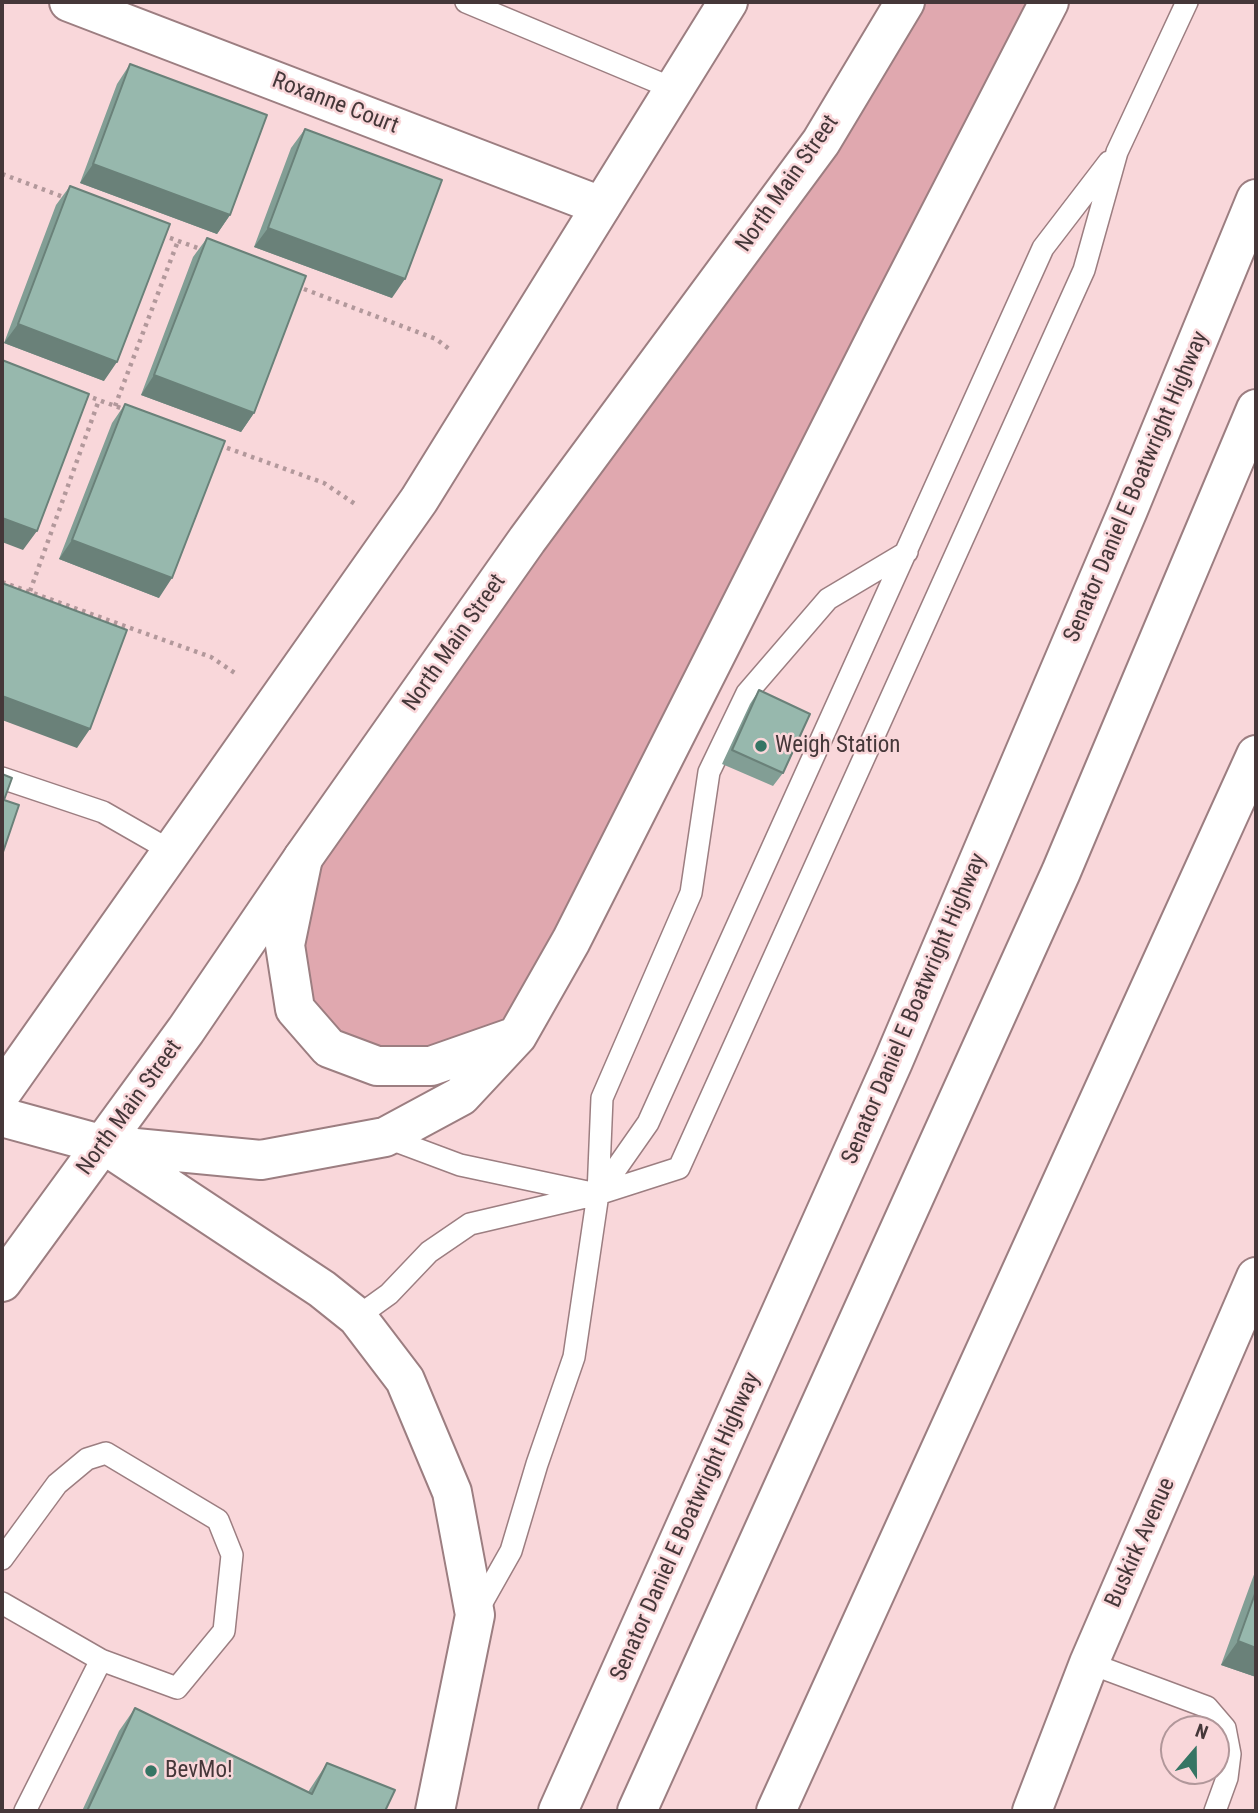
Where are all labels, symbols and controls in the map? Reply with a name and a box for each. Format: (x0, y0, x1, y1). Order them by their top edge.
street label: Roxanne Court (268, 67, 402, 141)
street label: North Main Street (731, 110, 845, 258)
street label: Senator Daniel E Boatwright Highway (1059, 327, 1215, 647)
street label: North Main Street (398, 569, 512, 717)
place label: Weigh Station (775, 732, 900, 760)
marker: Weigh Station (753, 738, 769, 754)
street label: Senator Daniel E Boatwright Highway (837, 849, 993, 1169)
street label: North Main Street (72, 1035, 188, 1181)
street label: Senator Daniel E Boatwright Highway (605, 1368, 767, 1686)
street label: Buskirk Avenue (1100, 1474, 1182, 1612)
north arrow (1160, 1715, 1230, 1785)
text: N (1192, 1719, 1211, 1744)
place label: BevMo! (165, 1757, 233, 1785)
marker: BevMo! (143, 1763, 159, 1779)

